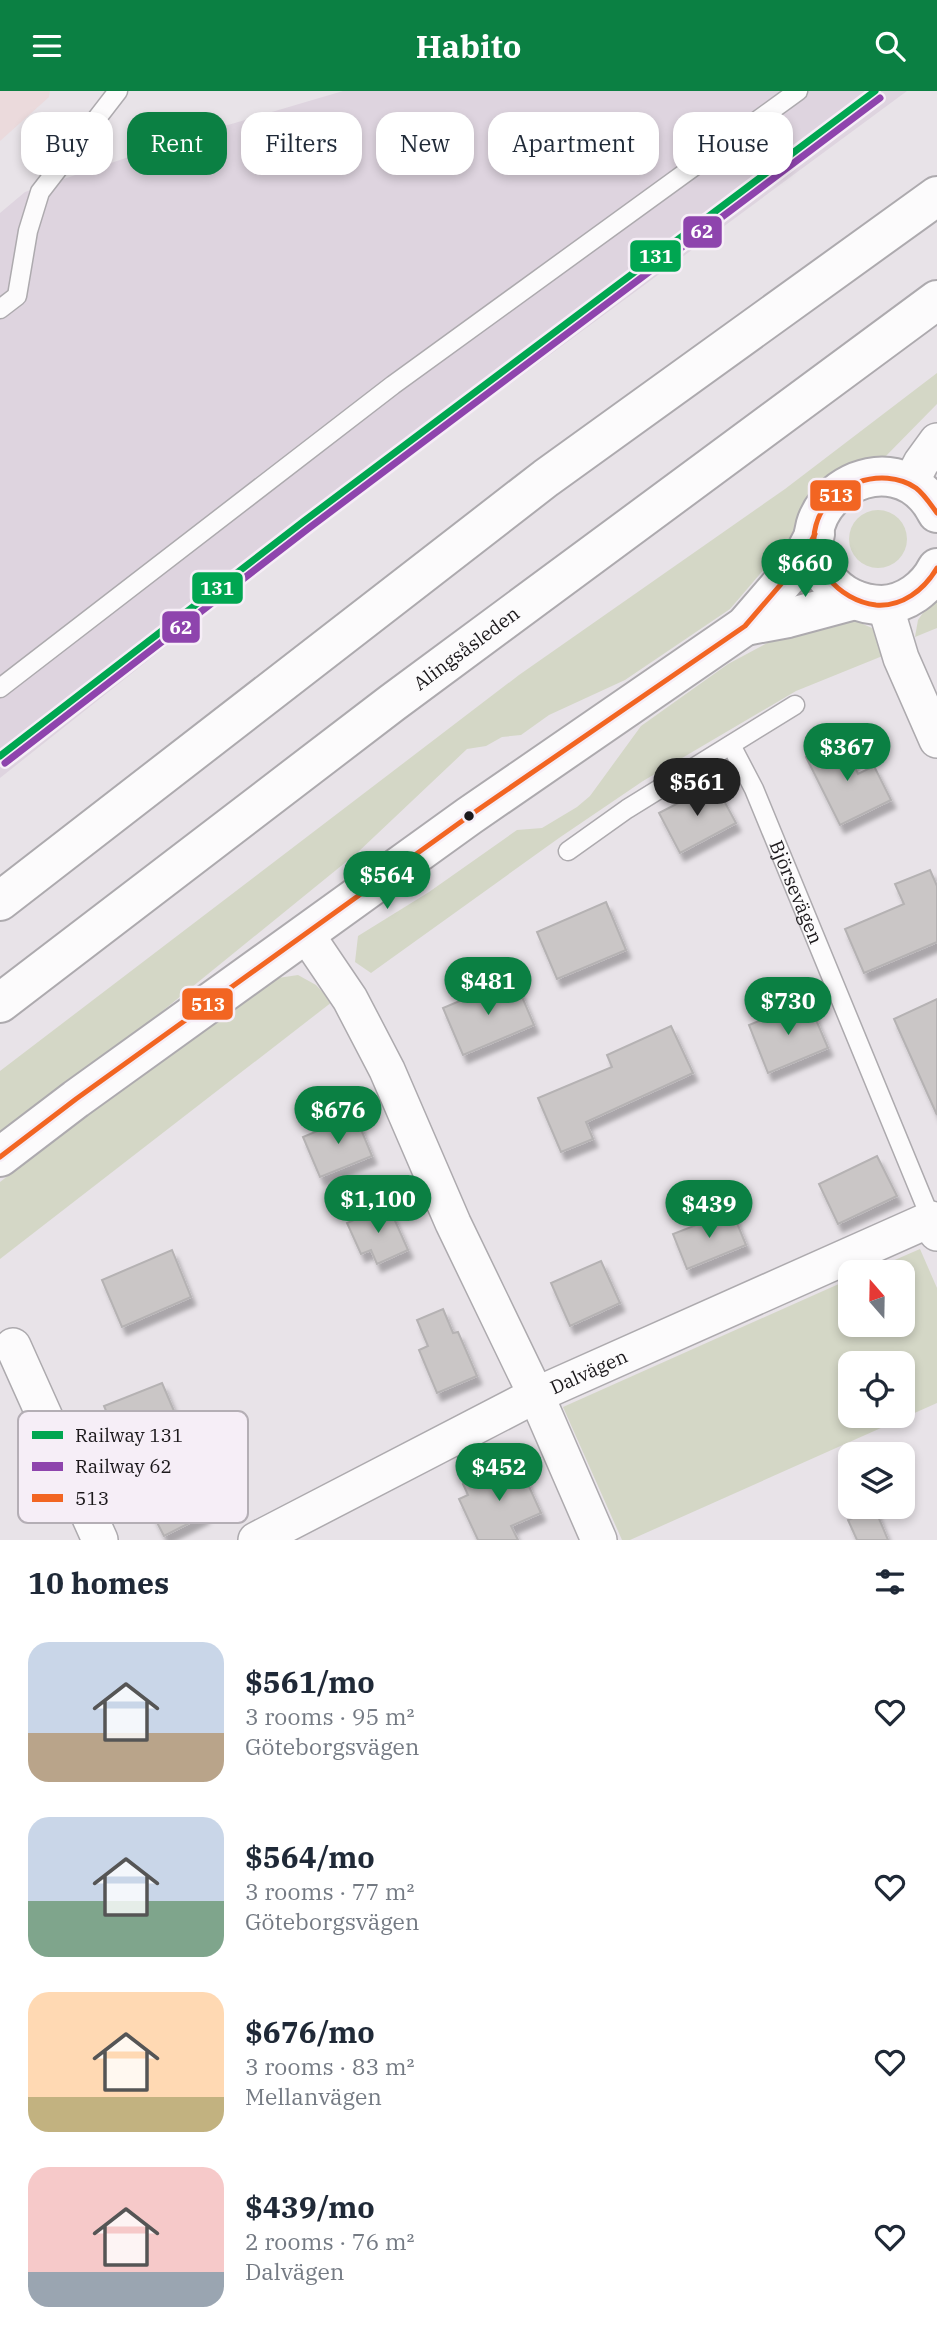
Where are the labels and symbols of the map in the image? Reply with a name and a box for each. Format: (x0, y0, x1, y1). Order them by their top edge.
line badge: 62 (682, 215, 723, 249)
text: 62 (691, 219, 713, 243)
line badge: 131 (629, 239, 682, 273)
text: 131 (639, 244, 673, 268)
line badge: 513 (809, 479, 862, 512)
text: 513 (819, 483, 853, 507)
pin: $660 (764, 539, 846, 599)
line badge: 131 (191, 571, 244, 605)
text: 131 (200, 576, 234, 600)
street label: Alingsåsleden (408, 601, 524, 695)
line badge: 62 (161, 610, 201, 644)
text: 62 (170, 615, 192, 639)
pin: $367 (806, 723, 888, 783)
pin: $561 (656, 759, 738, 818)
unlabelled marker (462, 809, 476, 823)
street label: Björsevägen (764, 837, 828, 947)
pin: $564 (346, 851, 428, 911)
pin: $481 (447, 957, 529, 1017)
pin: $730 (747, 977, 829, 1037)
line badge: 513 (181, 987, 234, 1021)
text: 513 (191, 992, 225, 1016)
pin: $676 (297, 1087, 379, 1146)
pin: $1,100 (321, 1175, 435, 1235)
pin: $439 (668, 1181, 750, 1240)
north arrow (838, 1260, 915, 1337)
street label: Dalvägen (546, 1344, 631, 1399)
legend (18, 1411, 248, 1523)
text: Railway 131 (75, 1423, 183, 1447)
pin: $452 (458, 1443, 540, 1503)
text: Railway 62 (75, 1454, 172, 1478)
text: 513 (75, 1486, 109, 1510)

